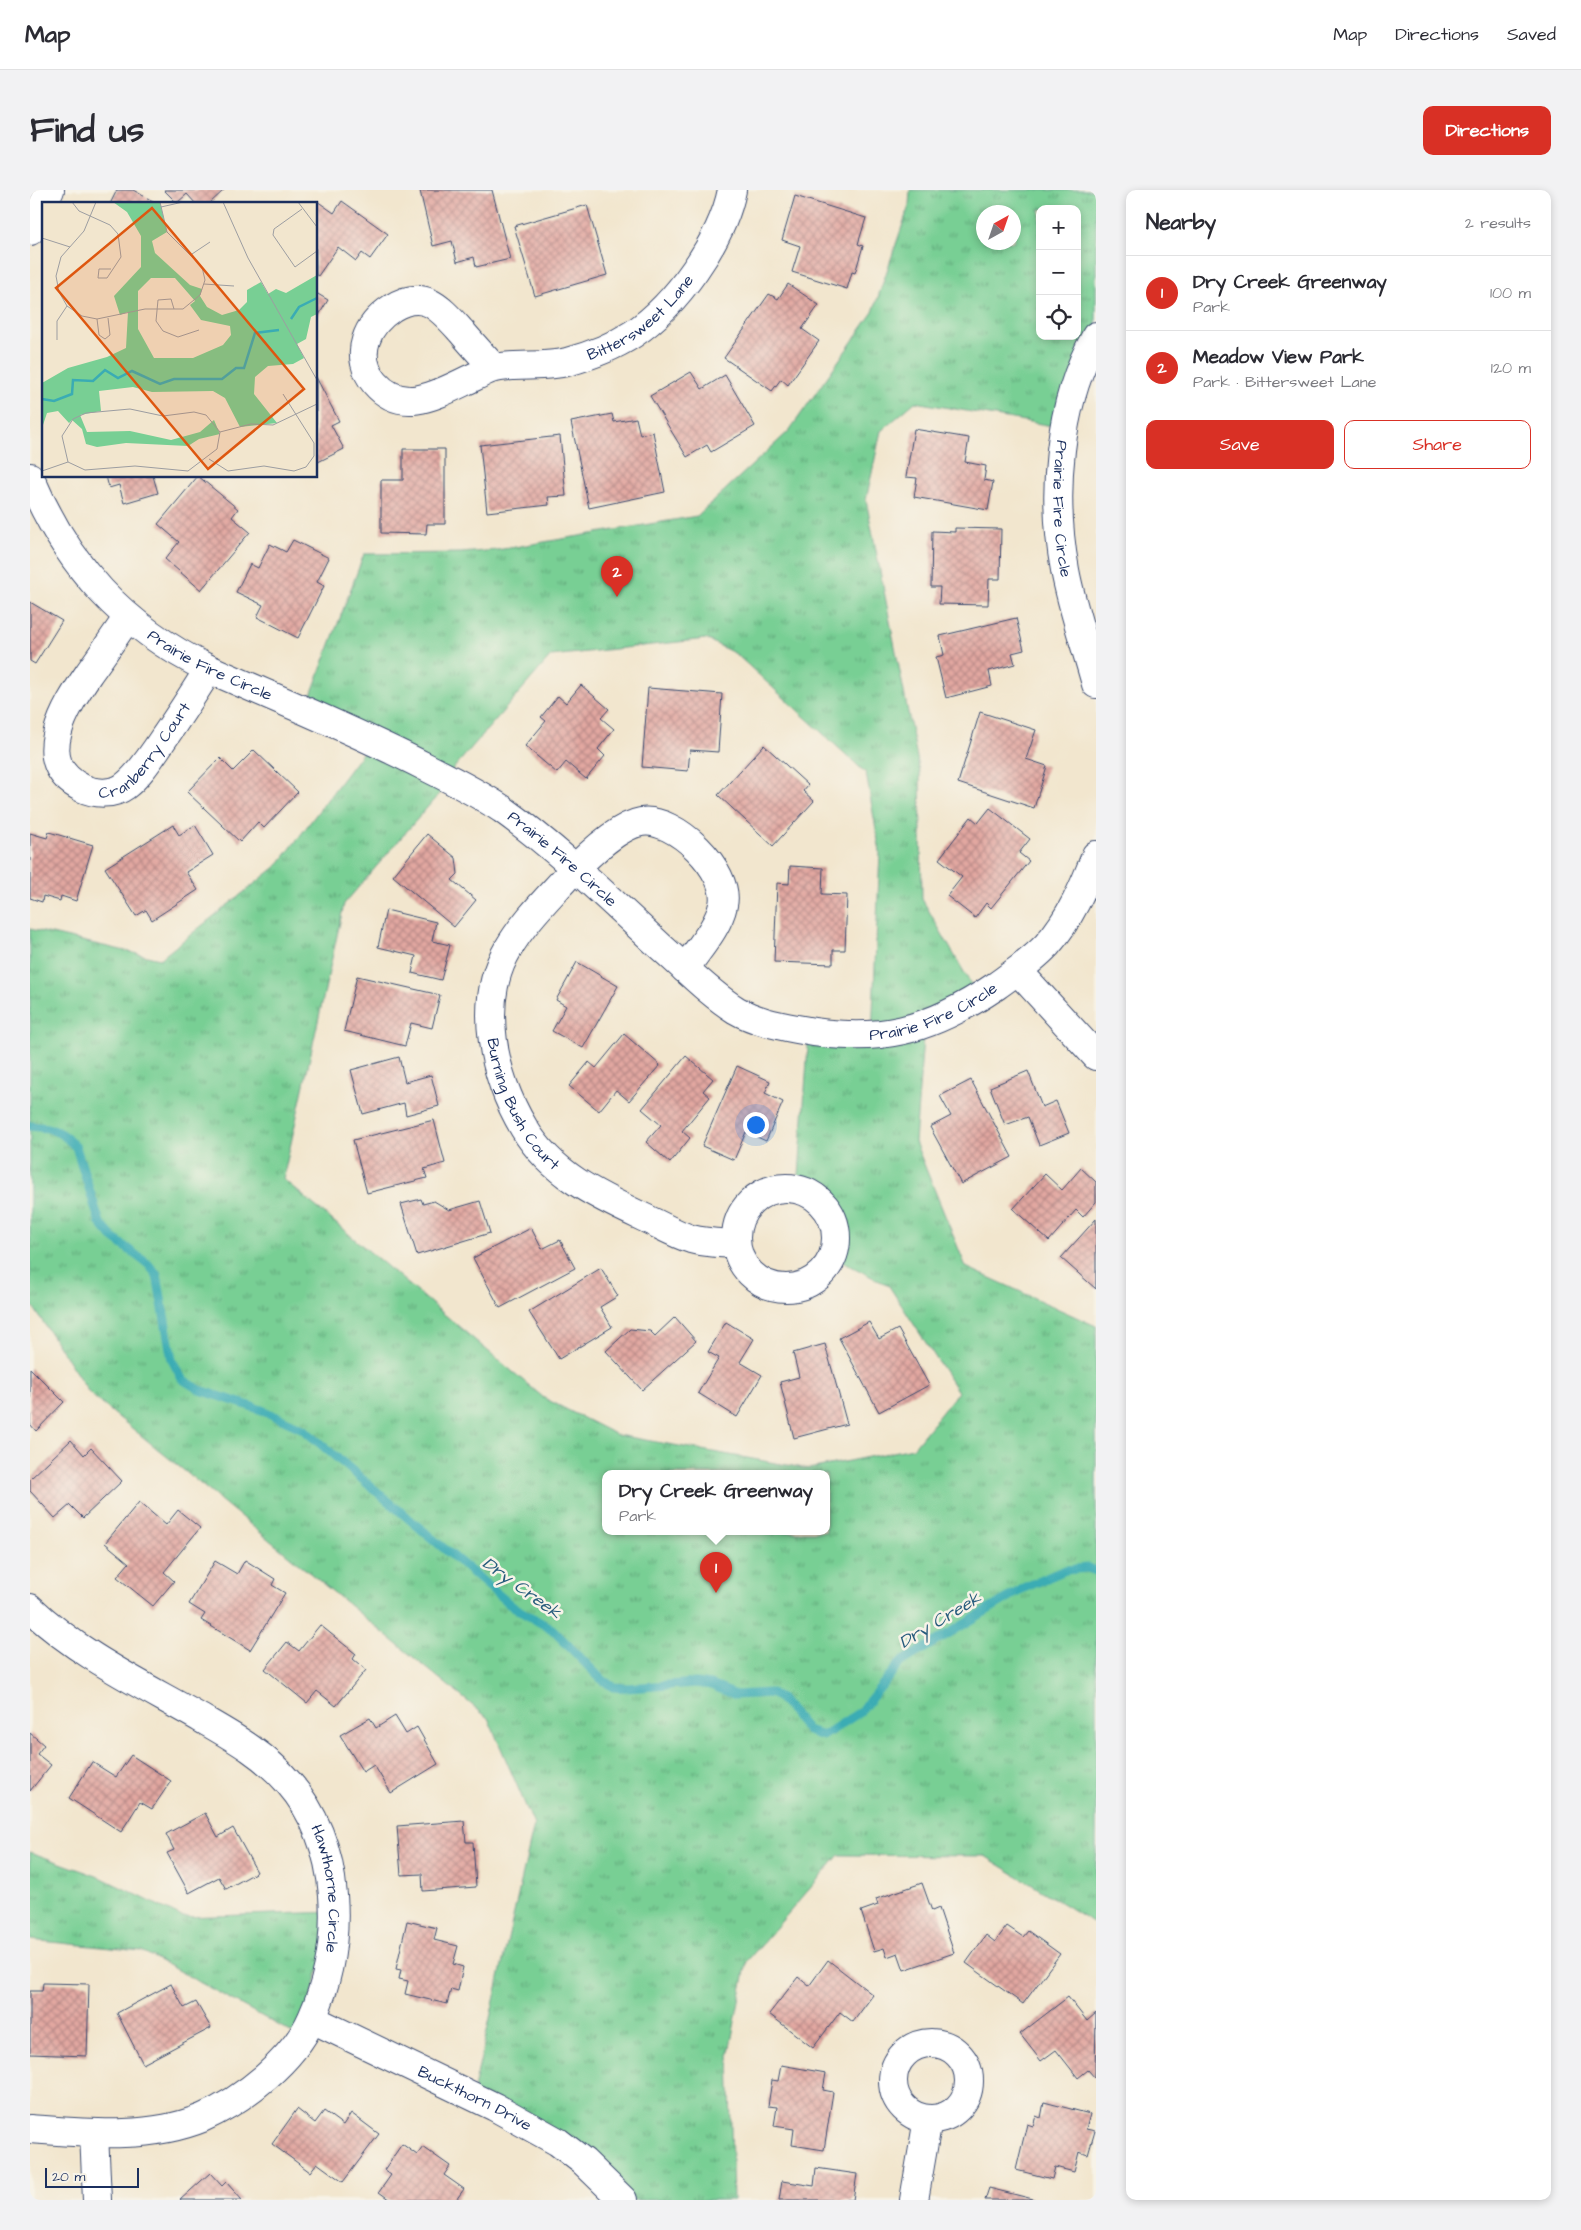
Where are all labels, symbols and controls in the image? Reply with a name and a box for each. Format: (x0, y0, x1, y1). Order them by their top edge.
text: Map (25, 18, 70, 52)
text: Map (1333, 22, 1367, 47)
text: Directions (1395, 22, 1479, 47)
text: Saved (1507, 22, 1556, 47)
text: Find us (30, 106, 144, 155)
button: Directions (1423, 106, 1551, 155)
inset map (42, 202, 318, 478)
north arrow (976, 205, 1021, 250)
map controls (1036, 205, 1081, 340)
button: + (1036, 205, 1081, 250)
text: Nearby (1146, 208, 1216, 237)
text: 2 results (1465, 212, 1531, 234)
button: − (1036, 250, 1081, 295)
text: Dry Creek Greenway (1193, 269, 1387, 296)
street label: Bittersweet Lane (584, 270, 699, 366)
text: 1 (1161, 282, 1163, 304)
text: 100 m (1490, 282, 1531, 304)
button: locate (1036, 295, 1081, 340)
text: Park (1193, 296, 1230, 318)
text: Meadow View Park (1193, 344, 1364, 371)
text: 2 (1157, 357, 1167, 379)
text: 120 m (1491, 357, 1531, 379)
text: Park · Bittersweet Lane (1193, 371, 1376, 393)
button: Save (1146, 420, 1334, 469)
button: Share (1344, 420, 1531, 469)
street label: Prairie Fire Circle (1047, 439, 1077, 579)
pin: 2 (601, 556, 633, 597)
street label: Prairie Fire Circle (143, 624, 276, 706)
street label: Cranberry Court (98, 698, 196, 804)
street label: Prairie Fire Circle (503, 806, 622, 912)
street label: Prairie Fire Circle (868, 977, 1002, 1046)
street label: Burning Bush Court (482, 1037, 565, 1176)
your location (743, 1112, 769, 1138)
popup (602, 1470, 830, 1535)
text: Dry Creek Greenway (619, 1478, 813, 1505)
text: Park (619, 1505, 656, 1527)
water label: Dry Creek (477, 1551, 567, 1626)
pin: 1 (700, 1552, 732, 1593)
water label: Dry Creek (894, 1585, 987, 1655)
street label: Hawthorne Circle (306, 1821, 345, 1955)
street label: Buckthorn Drive (414, 2061, 536, 2136)
scale bar (45, 2165, 139, 2188)
text: 20 m (52, 2167, 85, 2187)

